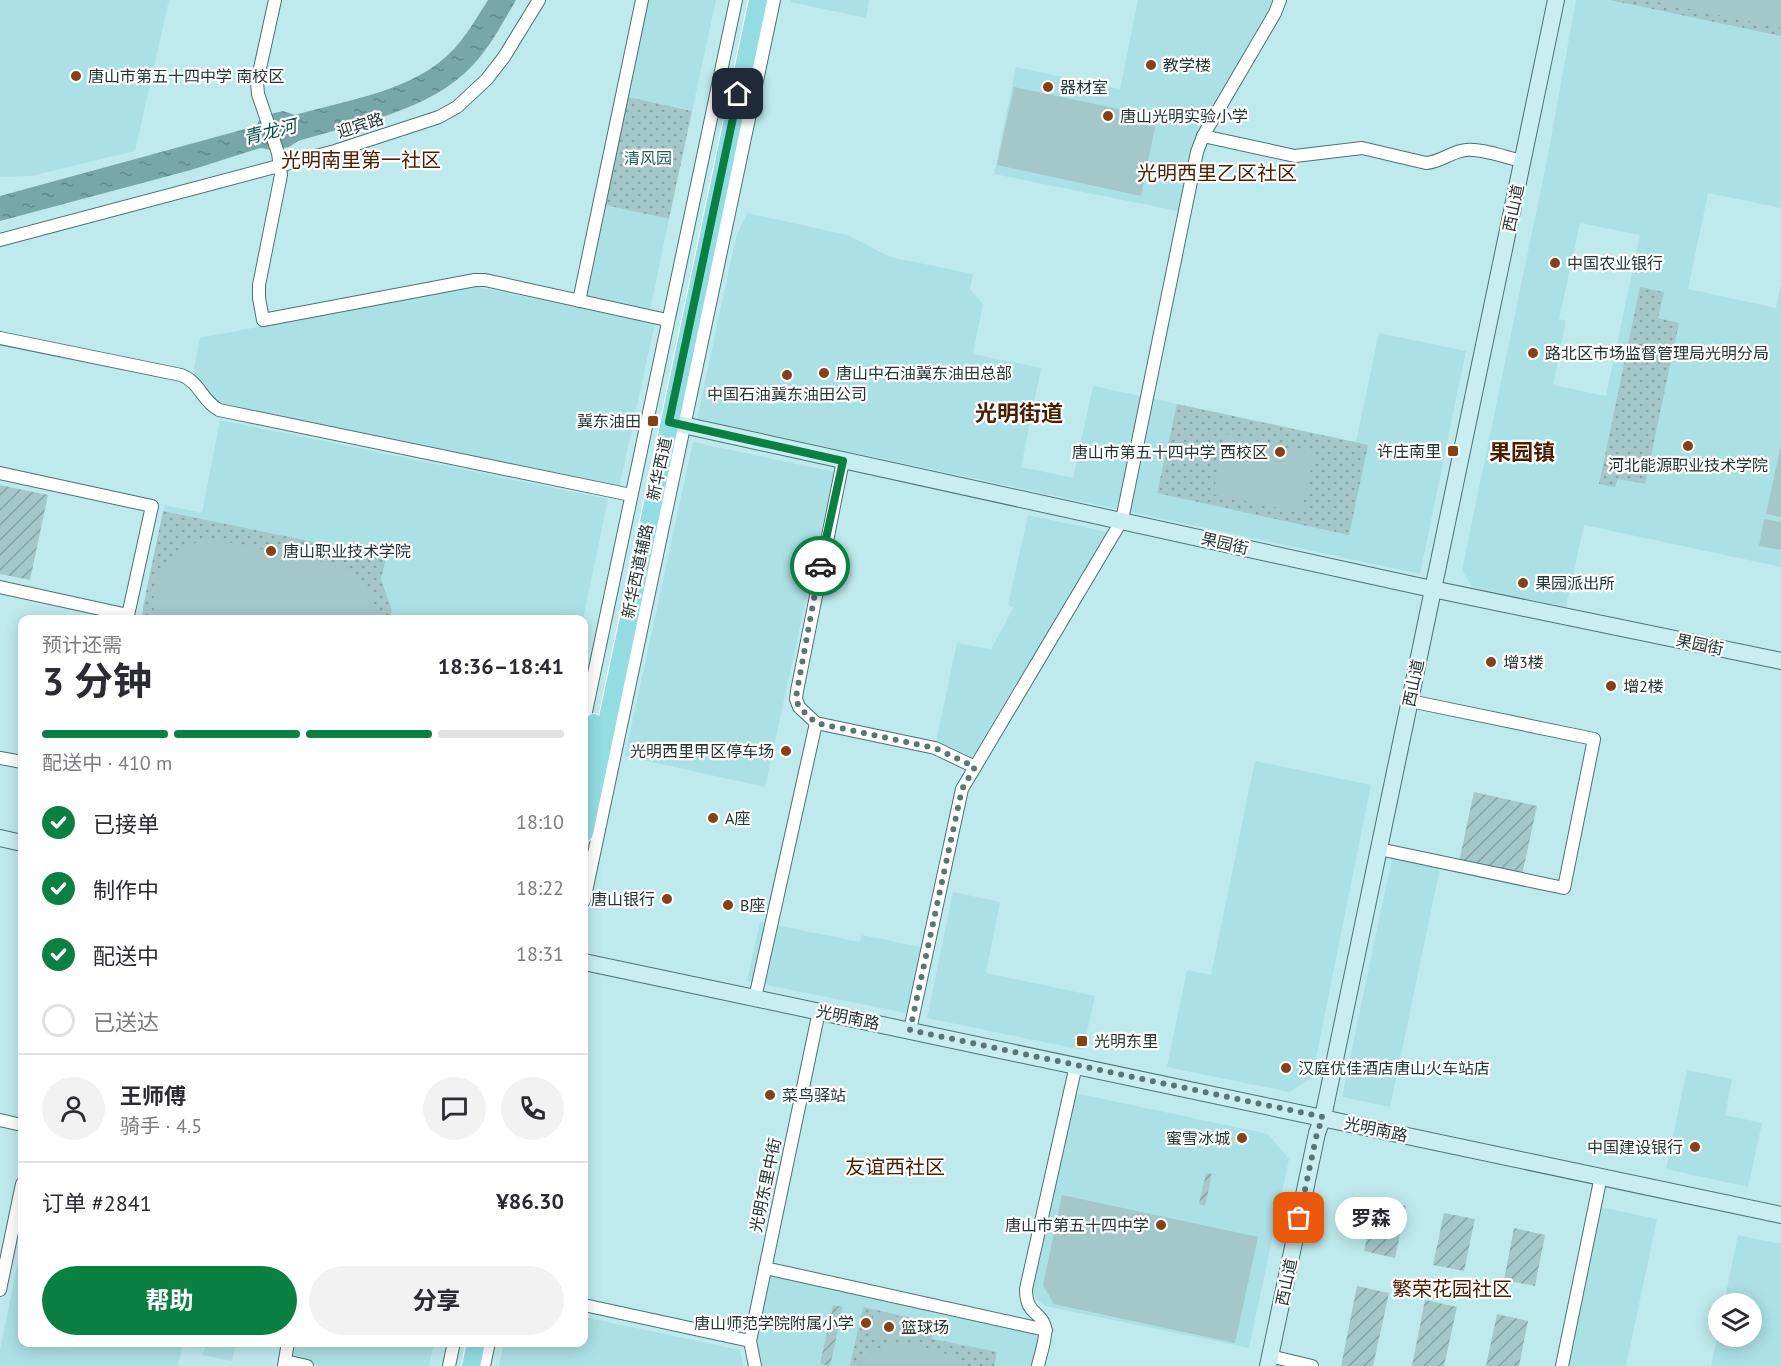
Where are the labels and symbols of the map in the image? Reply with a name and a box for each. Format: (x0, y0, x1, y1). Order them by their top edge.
place label: 教学楼 (1163, 55, 1211, 75)
marker: 教学楼 (1144, 58, 1158, 72)
place label: 唐山市第五十四中学 南校区 (88, 66, 284, 86)
pin (712, 68, 763, 119)
marker: 唐山市第五十四中学 南校区 (69, 69, 83, 83)
place label: 器材室 (1060, 77, 1108, 97)
marker: 器材室 (1041, 80, 1055, 94)
place label: 唐山光明实验小学 (1120, 106, 1248, 126)
street label: 迎宾路 (334, 108, 386, 142)
marker: 唐山光明实验小学 (1101, 109, 1115, 123)
water label: 青龙河 (241, 113, 302, 149)
district label: 光明南里第一社区 (281, 147, 441, 173)
park label: 清风园 (624, 148, 672, 168)
district label: 光明西里乙区社区 (1137, 160, 1297, 186)
street label: 西山道 (1498, 182, 1528, 234)
place label: 中国农业银行 (1567, 253, 1663, 273)
marker: 中国农业银行 (1548, 256, 1562, 270)
place label: 路北区市场监督管理局光明分局 (1545, 343, 1769, 363)
marker: 路北区市场监督管理局光明分局 (1526, 346, 1540, 360)
place label: 唐山中石油冀东油田总部 (836, 363, 1012, 383)
marker: 唐山中石油冀东油田总部 (817, 366, 831, 380)
marker: 中国石油冀东油田公司 (780, 368, 794, 382)
place label: 中国石油冀东油田公司 (707, 384, 867, 404)
district label: 光明街道 (975, 399, 1063, 427)
place label: 冀东油田 (577, 411, 641, 431)
marker: 冀东油田 (646, 414, 660, 428)
street label: 新华西道 (643, 436, 675, 502)
district label: 果园镇 (1489, 438, 1555, 466)
marker: 河北能源职业技术学院 (1681, 439, 1695, 453)
place label: 许庄南里 (1377, 441, 1441, 461)
place label: 唐山市第五十四中学 西校区 (1072, 442, 1268, 462)
marker: 许庄南里 (1446, 444, 1460, 458)
marker: 唐山市第五十四中学 西校区 (1273, 445, 1287, 459)
place label: 河北能源职业技术学院 (1608, 455, 1768, 475)
street label: 新华西道辅路 (617, 522, 657, 620)
street label: 果园街 (1199, 528, 1251, 558)
courier (790, 536, 850, 596)
place label: 唐山职业技术学院 (283, 541, 411, 561)
marker: 唐山职业技术学院 (264, 544, 278, 558)
place label: 果园派出所 (1535, 573, 1615, 593)
marker: 果园派出所 (1516, 576, 1530, 590)
street label: 果园街 (1674, 629, 1726, 659)
place label: 增3楼 (1503, 652, 1544, 672)
marker: 增3楼 (1484, 655, 1498, 669)
street label: 西山道 (1398, 657, 1428, 709)
place label: 增2楼 (1623, 676, 1664, 696)
marker: 增2楼 (1604, 679, 1618, 693)
place label: 光明西里甲区停车场 (630, 741, 774, 761)
marker: 光明西里甲区停车场 (779, 744, 793, 758)
place label: A座 (725, 808, 750, 828)
marker: A座 (706, 811, 720, 825)
place label: 唐山银行 (591, 889, 655, 909)
marker: 唐山银行 (660, 892, 674, 906)
place label: B座 (740, 895, 765, 915)
marker: B座 (721, 898, 735, 912)
street label: 光明南路 (815, 1001, 881, 1033)
place label: 光明东里 (1094, 1031, 1158, 1051)
marker: 光明东里 (1075, 1034, 1089, 1048)
place label: 汉庭优佳酒店唐山火车站店 (1298, 1058, 1490, 1078)
marker: 汉庭优佳酒店唐山火车站店 (1279, 1061, 1293, 1075)
place label: 菜鸟驿站 (782, 1085, 846, 1105)
marker: 菜鸟驿站 (763, 1088, 777, 1102)
street label: 光明南路 (1343, 1113, 1409, 1145)
place label: 蜜雪冰城 (1166, 1128, 1230, 1148)
marker: 蜜雪冰城 (1235, 1131, 1249, 1145)
street label: 光明东里中街 (745, 1136, 785, 1234)
place label: 中国建设银行 (1587, 1137, 1683, 1157)
marker: 中国建设银行 (1688, 1140, 1702, 1154)
district label: 友谊西社区 (845, 1154, 945, 1180)
pin (1273, 1192, 1324, 1243)
callout: 罗森 (1335, 1197, 1407, 1239)
place label: 唐山市第五十四中学 (1005, 1215, 1149, 1235)
marker: 唐山市第五十四中学 (1154, 1218, 1168, 1232)
street label: 西山道 (1271, 1256, 1301, 1308)
district label: 繁荣花园社区 (1392, 1276, 1512, 1302)
place label: 唐山师范学院附属小学 (694, 1313, 854, 1333)
marker: 唐山师范学院附属小学 (859, 1316, 873, 1330)
place label: 篮球场 (901, 1317, 949, 1337)
marker: 篮球场 (882, 1320, 896, 1334)

